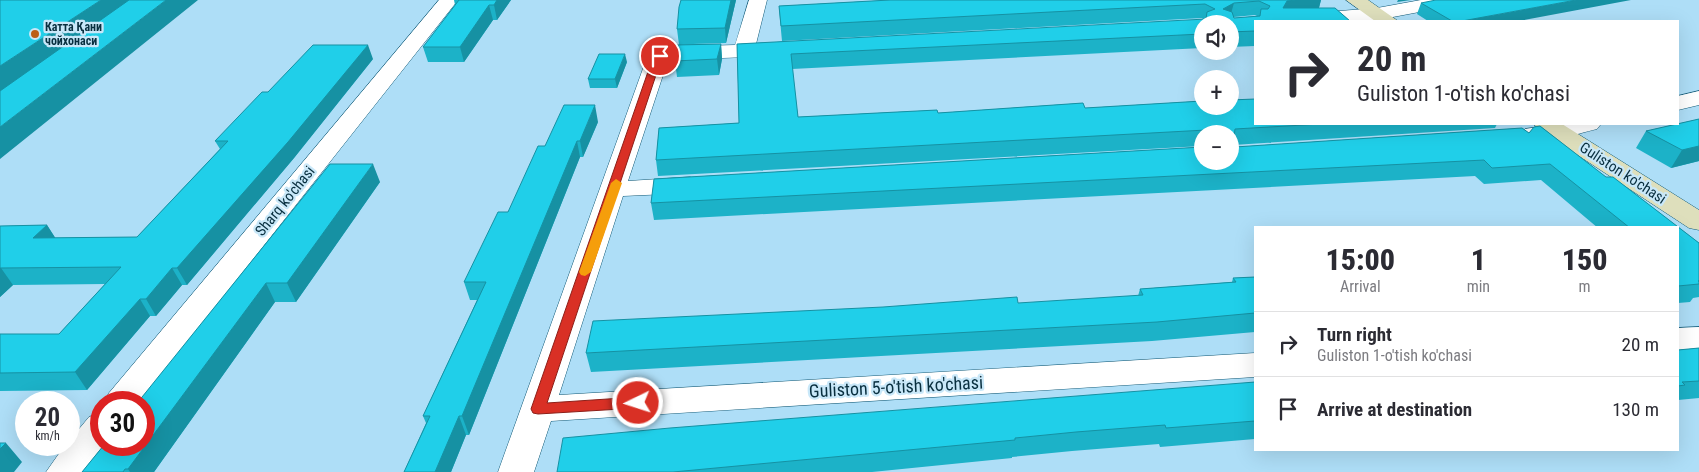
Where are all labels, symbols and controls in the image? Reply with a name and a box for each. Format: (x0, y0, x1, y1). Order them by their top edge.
map controls (1194, 15, 1239, 170)
button: sound (1194, 15, 1239, 60)
place label: Катта Қани чойхонаси (45, 20, 102, 48)
marker: Катта Қани чойхонаси (29, 28, 41, 40)
pin (639, 35, 681, 77)
text: 20 m (1357, 39, 1426, 80)
icon: right (1274, 40, 1339, 105)
icon: arrive (646, 42, 674, 70)
button: + (1194, 70, 1239, 115)
text: Guliston 1-o'tish ko'chasi (1357, 81, 1570, 106)
button: − (1194, 125, 1239, 170)
street label: Guliston ko'chasi (1576, 138, 1670, 208)
street label: Sharq ko'chasi (251, 162, 319, 240)
text: 15:00 (1326, 242, 1395, 277)
text: 1 (1471, 242, 1486, 277)
text: 150 (1562, 242, 1607, 277)
text: Arrival (1340, 277, 1381, 296)
text: min (1467, 277, 1490, 296)
text: m (1579, 277, 1591, 296)
text: Turn right (1317, 323, 1392, 346)
icon: right (1274, 330, 1302, 358)
text: 20 m (1622, 333, 1659, 356)
text: Guliston 1-o'tish ko'chasi (1317, 346, 1472, 365)
street label: Guliston 5-o'tish ko'chasi (808, 371, 984, 402)
position arrow (611, 376, 663, 428)
speed limit sign: 30 (90, 391, 155, 456)
icon: arrive (1274, 395, 1302, 423)
text: Arrive at destination (1317, 398, 1472, 421)
text: 130 m (1612, 398, 1659, 421)
text: 20 (35, 403, 60, 432)
text: km/h (35, 429, 60, 443)

